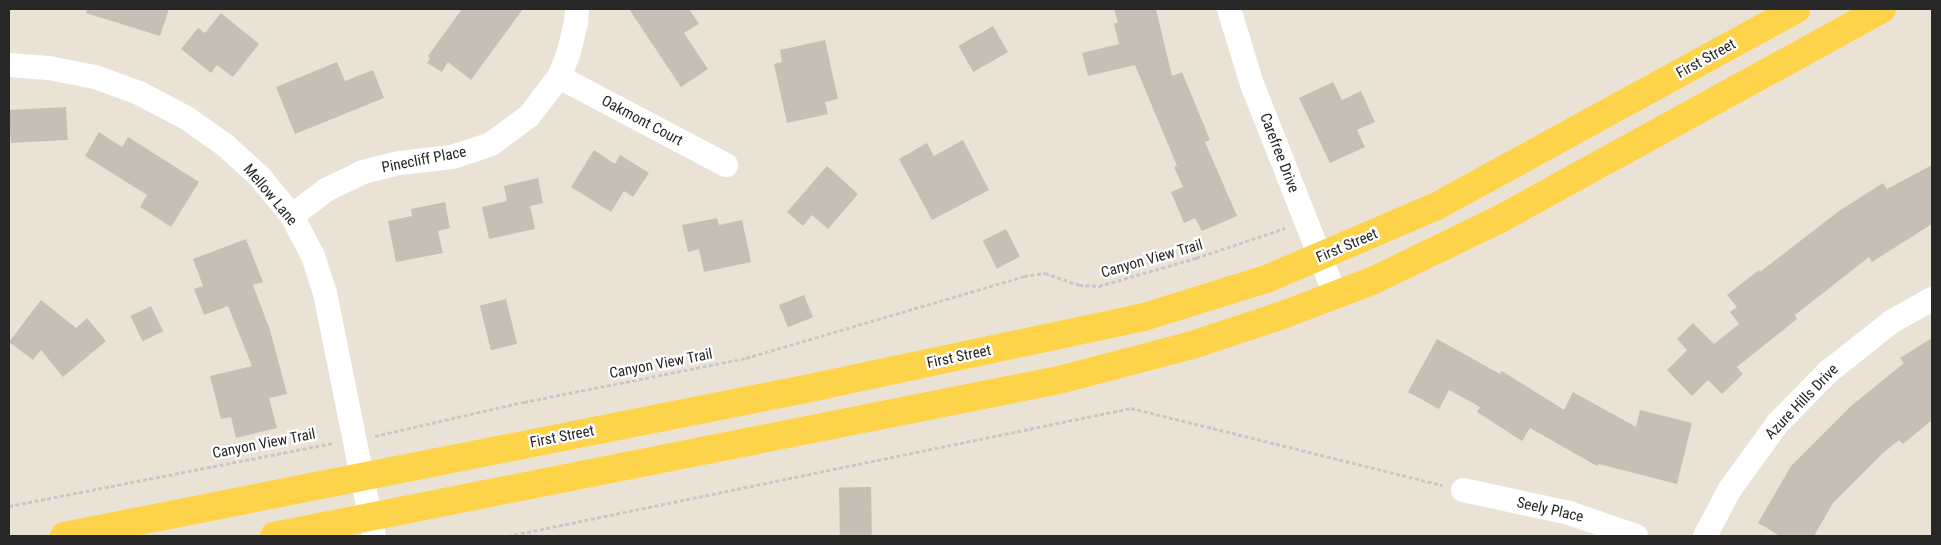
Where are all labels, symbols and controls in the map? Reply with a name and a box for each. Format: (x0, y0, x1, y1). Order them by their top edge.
street label: First Street (1673, 35, 1739, 83)
street label: Oakmont Court (598, 92, 686, 150)
street label: Carefree Drive (1256, 111, 1302, 195)
street label: Pinecliff Place (380, 143, 468, 177)
street label: Mellow Lane (239, 161, 301, 229)
street label: First Street (1314, 225, 1380, 267)
street label: Canyon View Trail (1099, 236, 1205, 282)
street label: First Street (925, 341, 993, 373)
street label: Canyon View Trail (608, 345, 714, 383)
street label: Azure Hills Drive (1762, 361, 1842, 443)
street label: First Street (528, 422, 596, 452)
street label: Canyon View Trail (211, 425, 317, 463)
street label: Seely Place (1515, 494, 1585, 526)

